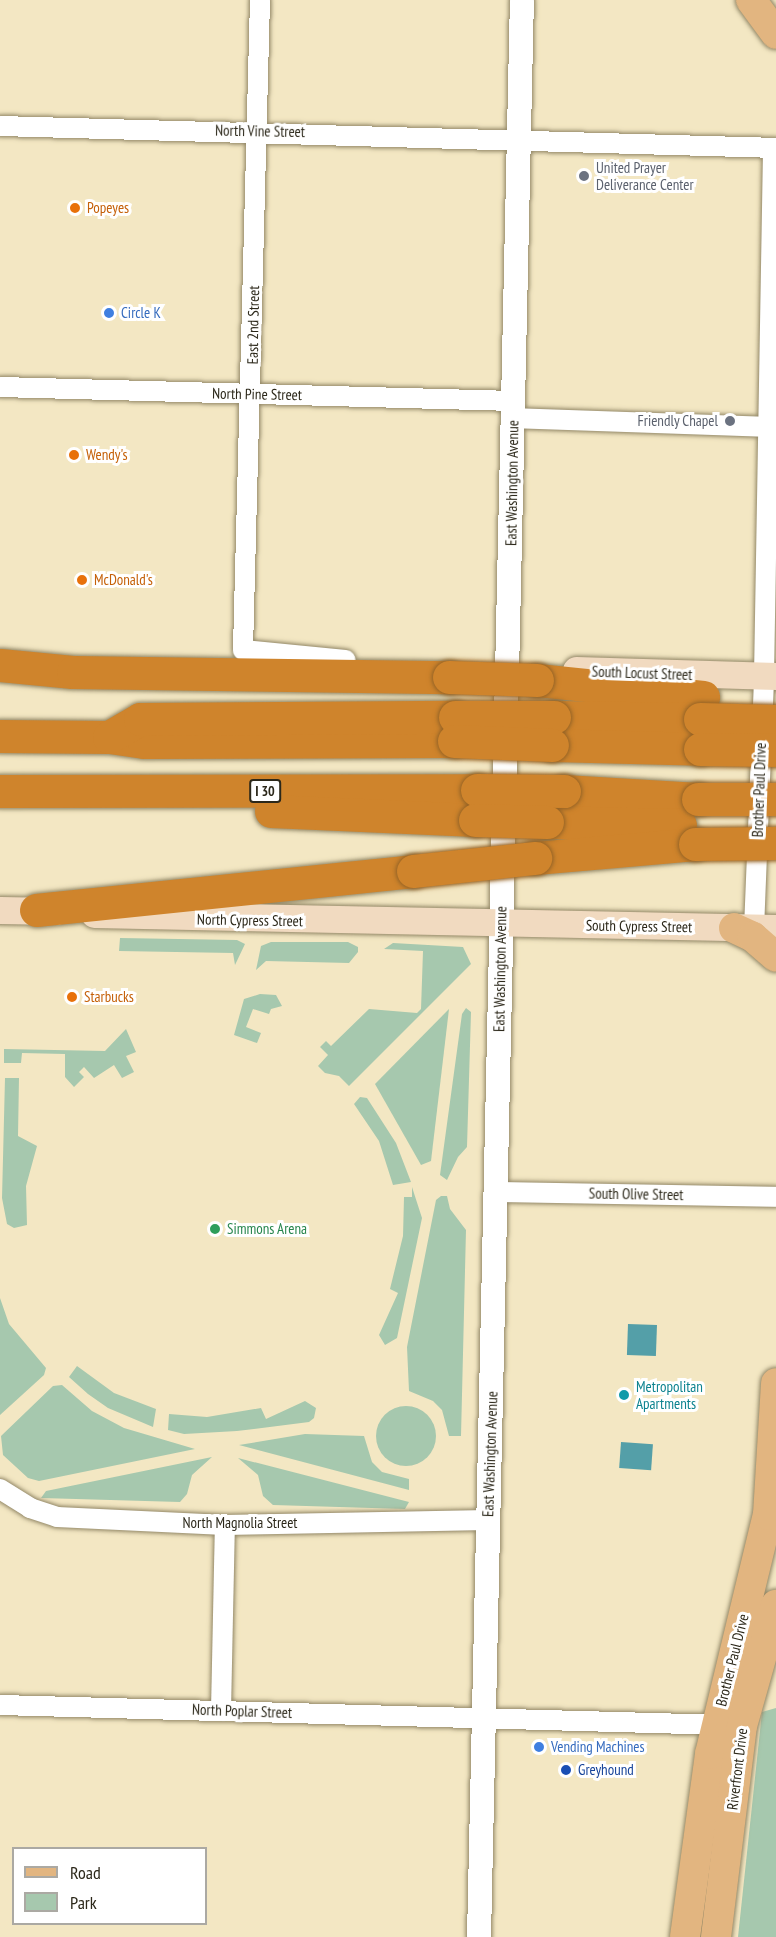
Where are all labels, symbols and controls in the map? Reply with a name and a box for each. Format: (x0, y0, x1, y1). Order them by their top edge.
street label: North Vine Street (215, 121, 305, 141)
place label: United Prayer Deliverance Center (596, 158, 694, 193)
marker: United Prayer Deliverance Center (577, 169, 591, 183)
place label: Popeyes (87, 199, 129, 217)
marker: Popeyes (68, 201, 82, 215)
street label: East 2nd Street (243, 285, 263, 365)
place label: Circle K (121, 304, 161, 322)
marker: Circle K (102, 306, 116, 320)
street label: North Pine Street (212, 384, 302, 404)
place label: Friendly Chapel (637, 412, 718, 430)
marker: Friendly Chapel (723, 414, 737, 428)
street label: East Washington Avenue (502, 420, 522, 546)
place label: Wendy's (86, 446, 127, 464)
marker: Wendy's (67, 448, 81, 462)
place label: McDonald's (94, 571, 153, 589)
marker: McDonald's (75, 573, 89, 587)
street label: South Locust Street (591, 662, 693, 684)
street label: Brother Paul Drive (748, 742, 770, 838)
road number: I 30 (248, 780, 282, 802)
street label: East Washington Avenue (490, 906, 510, 1032)
street label: North Cypress Street (197, 910, 303, 930)
street label: South Cypress Street (586, 916, 692, 936)
place label: Starbucks (84, 988, 134, 1006)
marker: Starbucks (65, 990, 79, 1004)
street label: South Olive Street (589, 1184, 683, 1204)
place label: Simmons Arena (227, 1220, 308, 1238)
marker: Simmons Arena (208, 1222, 222, 1236)
place label: Metropolitan Apartments (636, 1377, 703, 1412)
marker: Metropolitan Apartments (617, 1388, 631, 1402)
street label: East Washington Avenue (479, 1390, 501, 1518)
street label: North Magnolia Street (182, 1514, 298, 1532)
street label: Brother Paul Drive (712, 1612, 752, 1708)
street label: North Poplar Street (192, 1700, 292, 1722)
street label: Riverfront Drive (723, 1727, 751, 1811)
place label: Vending Machines (551, 1738, 645, 1756)
marker: Vending Machines (532, 1740, 546, 1754)
place label: Greyhound (578, 1761, 634, 1779)
marker: Greyhound (559, 1763, 573, 1777)
legend (12, 1847, 207, 1925)
text: Road (70, 1861, 101, 1884)
text: Park (70, 1891, 97, 1914)

